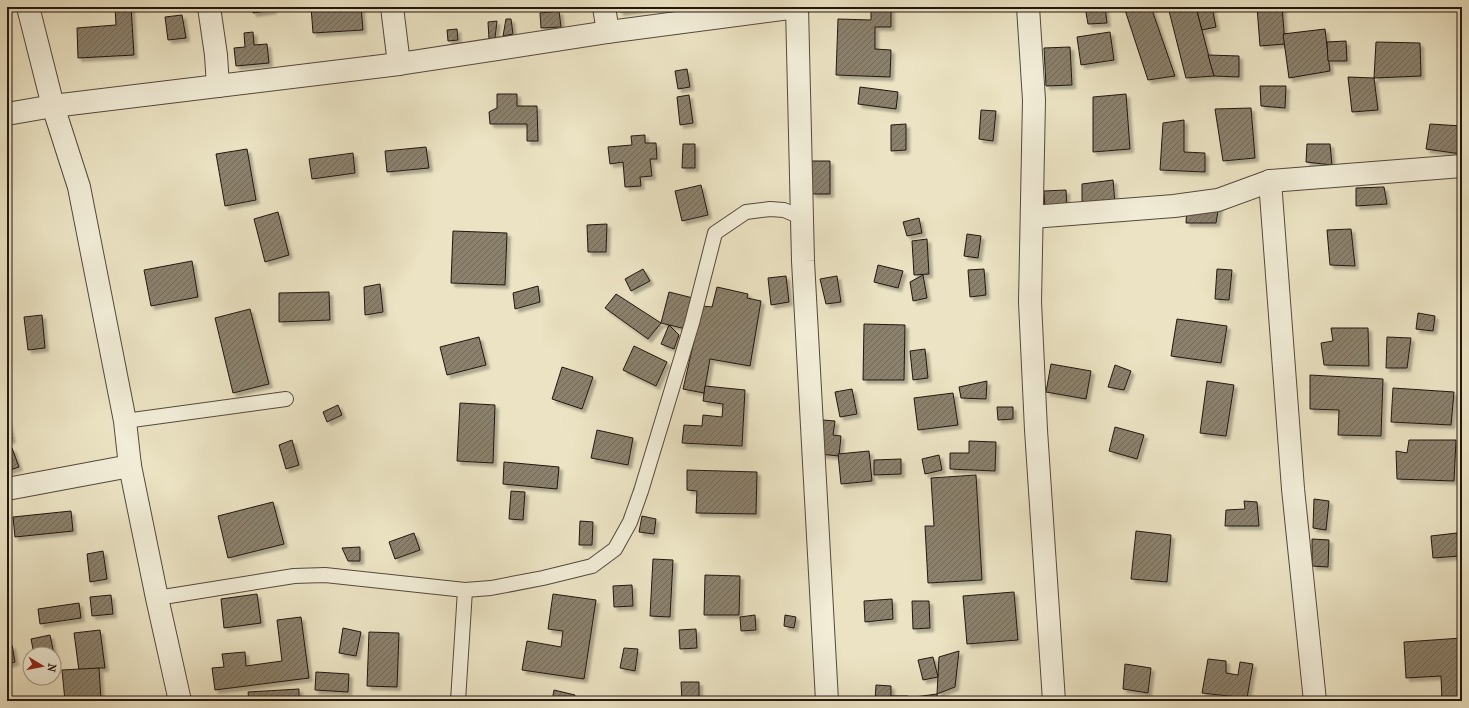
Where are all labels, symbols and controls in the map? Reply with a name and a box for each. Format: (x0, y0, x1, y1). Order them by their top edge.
north arrow (22, 646, 62, 686)
text: N (44, 662, 58, 674)

